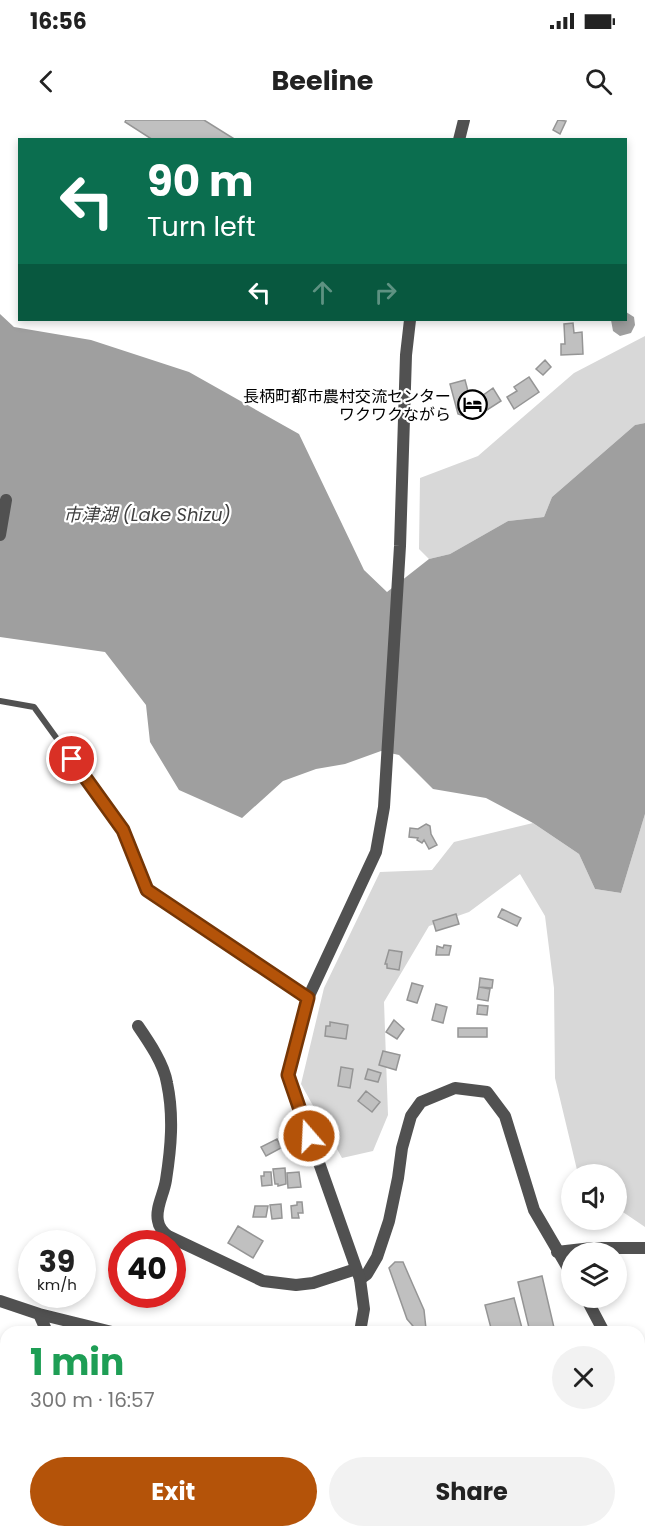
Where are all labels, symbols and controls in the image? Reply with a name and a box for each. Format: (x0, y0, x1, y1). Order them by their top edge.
text: 16:56 (30, 6, 87, 37)
text: Beeline (272, 62, 373, 99)
icon: back (30, 65, 63, 98)
icon: search (582, 65, 615, 98)
text: 90 m (147, 152, 254, 211)
icon: left (48, 162, 126, 240)
text: Turn left (147, 208, 256, 245)
icon: left (243, 276, 276, 309)
icon: ahead (306, 276, 339, 309)
icon: right (369, 276, 402, 309)
place label: 長柄町都市農村交流センター ワクワクながら (243, 385, 451, 426)
hotel icon: 長柄町都市農村交流センター ワクワクながら (456, 389, 488, 421)
water label: 市津湖 (Lake Shizu) (63, 502, 231, 527)
pin (46, 733, 97, 784)
icon: arrive (55, 742, 88, 775)
position arrow (277, 1104, 341, 1168)
map controls (561, 1164, 627, 1308)
button: sound (561, 1164, 627, 1230)
speed limit sign: 40 (108, 1230, 186, 1308)
text: 39 (39, 1240, 75, 1283)
button: layers (561, 1242, 627, 1308)
text: km/h (37, 1274, 77, 1295)
text: 1 min (30, 1337, 124, 1388)
button: close (552, 1346, 615, 1409)
text: 300 m · 16:57 (30, 1386, 155, 1414)
button: Exit (30, 1457, 317, 1526)
button: Share (329, 1457, 615, 1526)

